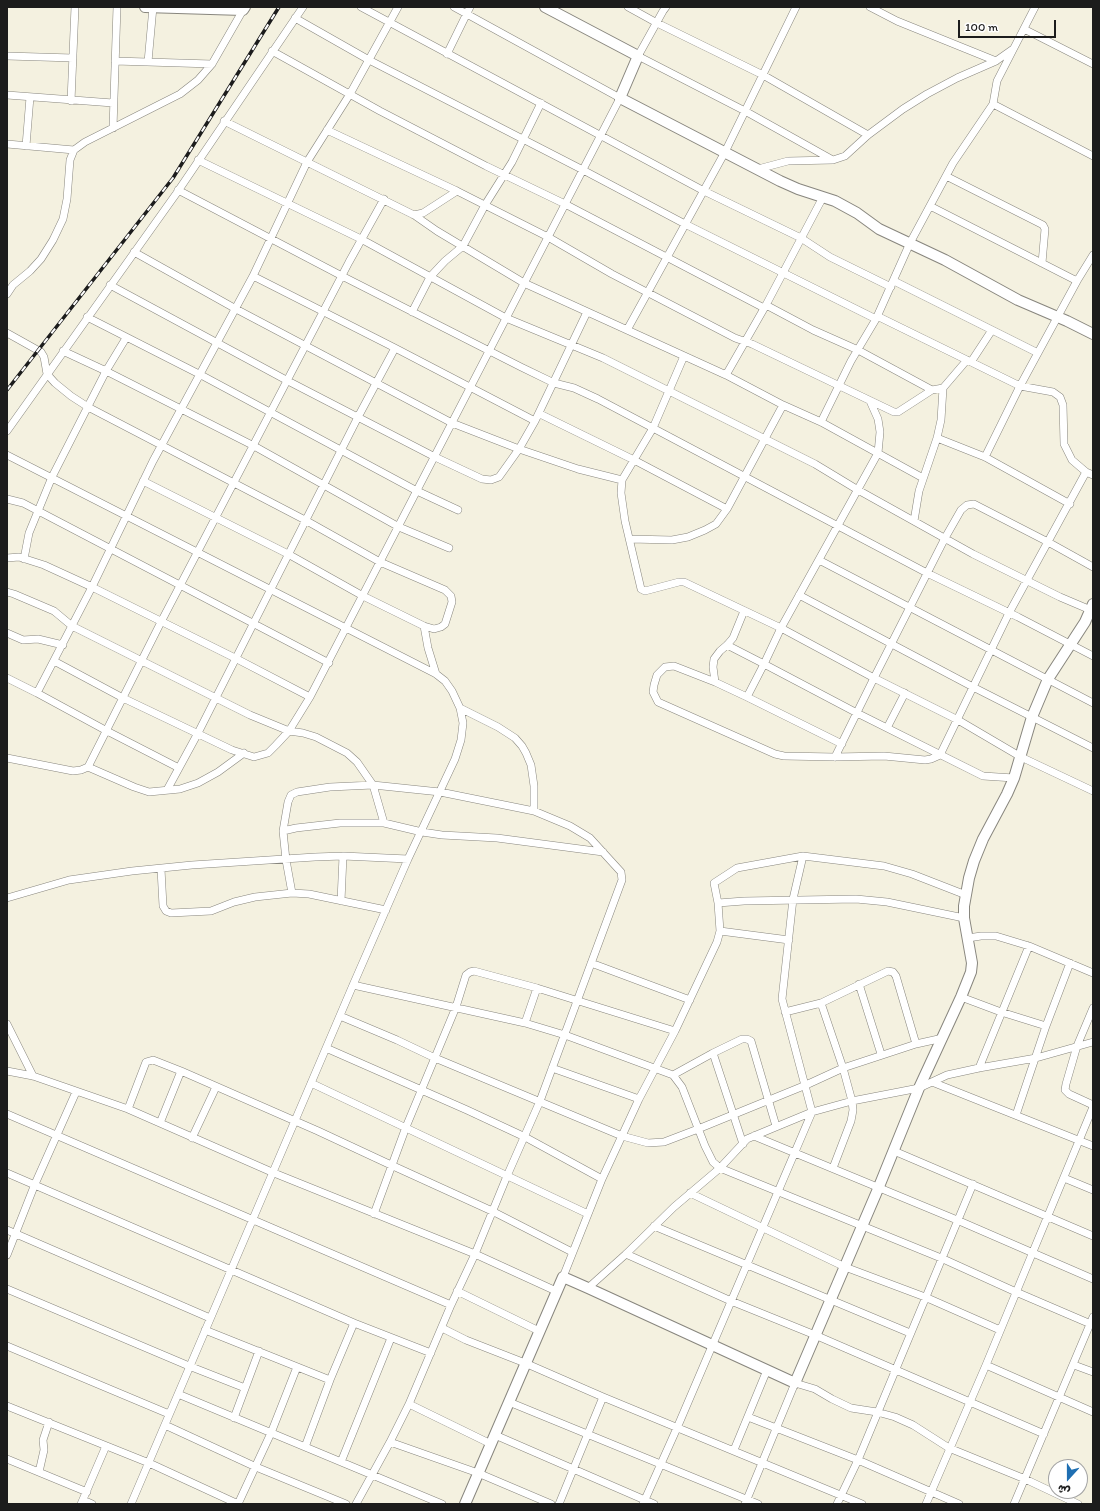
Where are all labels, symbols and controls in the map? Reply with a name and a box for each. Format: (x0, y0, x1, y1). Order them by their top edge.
scale bar (960, 12, 1058, 38)
text: 100 m (965, 20, 998, 34)
north arrow (1048, 1459, 1088, 1499)
text: ش (1056, 1482, 1072, 1498)

